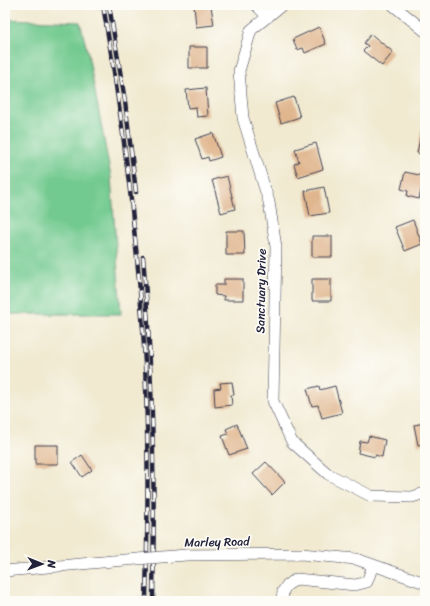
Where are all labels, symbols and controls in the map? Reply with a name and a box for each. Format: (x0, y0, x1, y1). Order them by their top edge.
street label: Sanctuary Drive (249, 248, 273, 334)
street label: Marley Road (184, 530, 251, 554)
north arrow (22, 544, 62, 584)
text: N (42, 559, 61, 569)

